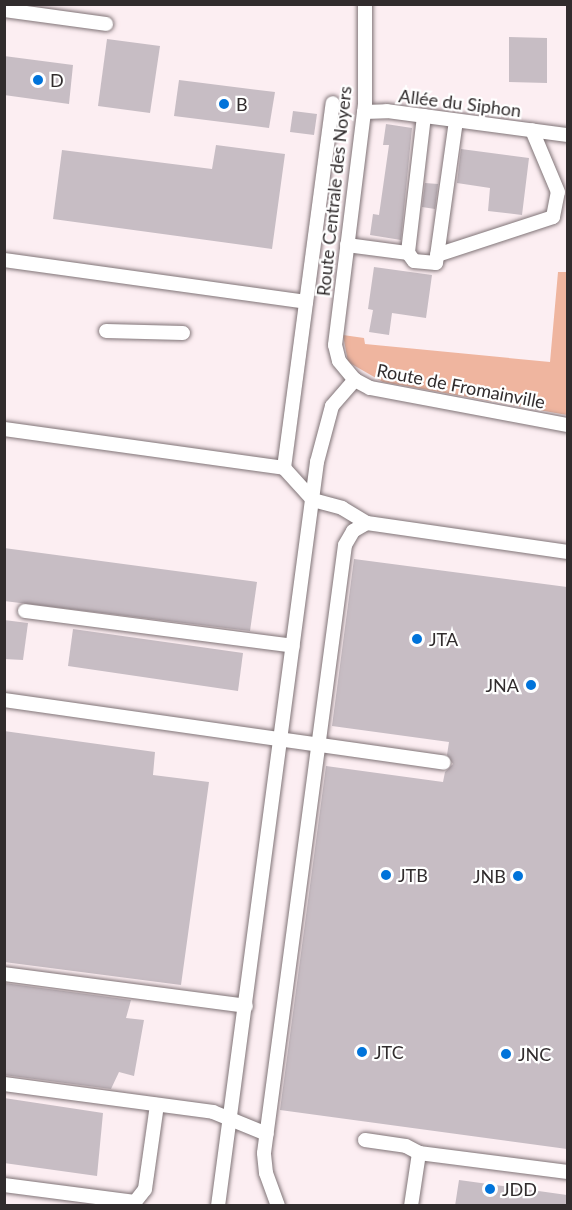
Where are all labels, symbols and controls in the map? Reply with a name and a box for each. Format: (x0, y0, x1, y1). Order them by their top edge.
place label: D (50, 69, 64, 91)
marker: D (31, 73, 45, 87)
street label: Route Centrale des Noyers (312, 85, 356, 297)
street label: Allée du Siphon (397, 85, 523, 121)
place label: B (236, 93, 248, 115)
marker: B (217, 97, 231, 111)
street label: Route de Fromainville (375, 359, 547, 413)
place label: JTA (429, 628, 458, 650)
marker: JTA (410, 632, 424, 646)
place label: JNA (485, 674, 519, 696)
marker: JNA (524, 678, 538, 692)
place label: JTB (398, 864, 428, 886)
place label: JNB (473, 865, 506, 887)
marker: JTB (379, 868, 393, 882)
marker: JNB (511, 869, 525, 883)
place label: JTC (374, 1041, 404, 1063)
place label: JNC (518, 1043, 551, 1065)
marker: JTC (355, 1045, 369, 1059)
marker: JNC (499, 1047, 513, 1061)
place label: JDD (502, 1178, 537, 1200)
marker: JDD (483, 1182, 497, 1196)

